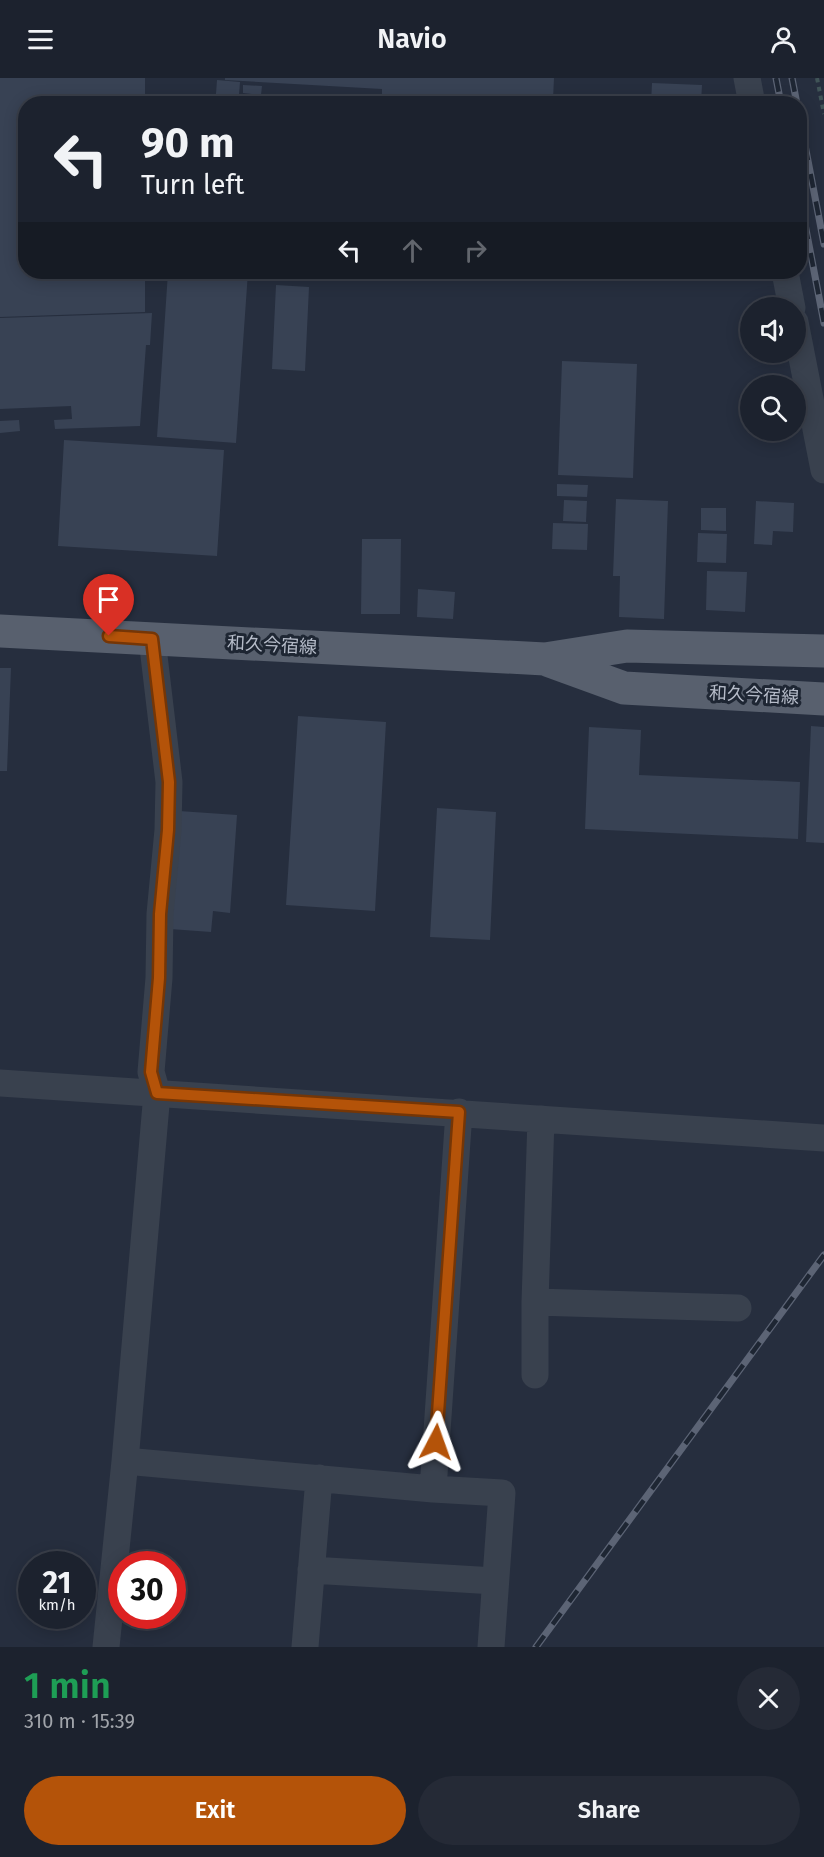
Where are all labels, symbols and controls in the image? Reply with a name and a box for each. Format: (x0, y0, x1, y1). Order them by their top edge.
icon: menu (24, 23, 57, 56)
text: Navio (377, 23, 447, 55)
icon: person (767, 23, 800, 56)
text: 90 m (141, 118, 235, 168)
icon: left (42, 120, 120, 198)
text: Turn left (141, 169, 244, 201)
icon: left (333, 234, 366, 267)
icon: ahead (396, 234, 429, 267)
icon: right (459, 234, 492, 267)
map controls (740, 297, 806, 441)
button: sound (740, 297, 806, 363)
button: search (740, 375, 806, 441)
pin (83, 574, 134, 636)
icon: arrive (92, 583, 125, 616)
street label: 和久今宿線 (226, 632, 318, 658)
street label: 和久今宿線 (708, 682, 800, 708)
position arrow (404, 1410, 468, 1474)
speed limit sign: 30 (108, 1551, 186, 1629)
text: 21 (43, 1565, 71, 1601)
text: km/h (38, 1596, 76, 1614)
text: 1 min (24, 1664, 111, 1708)
button: close (737, 1667, 800, 1730)
text: 310 m · 15:39 (24, 1709, 135, 1733)
button: Exit (24, 1776, 406, 1845)
button: Share (418, 1776, 800, 1845)

